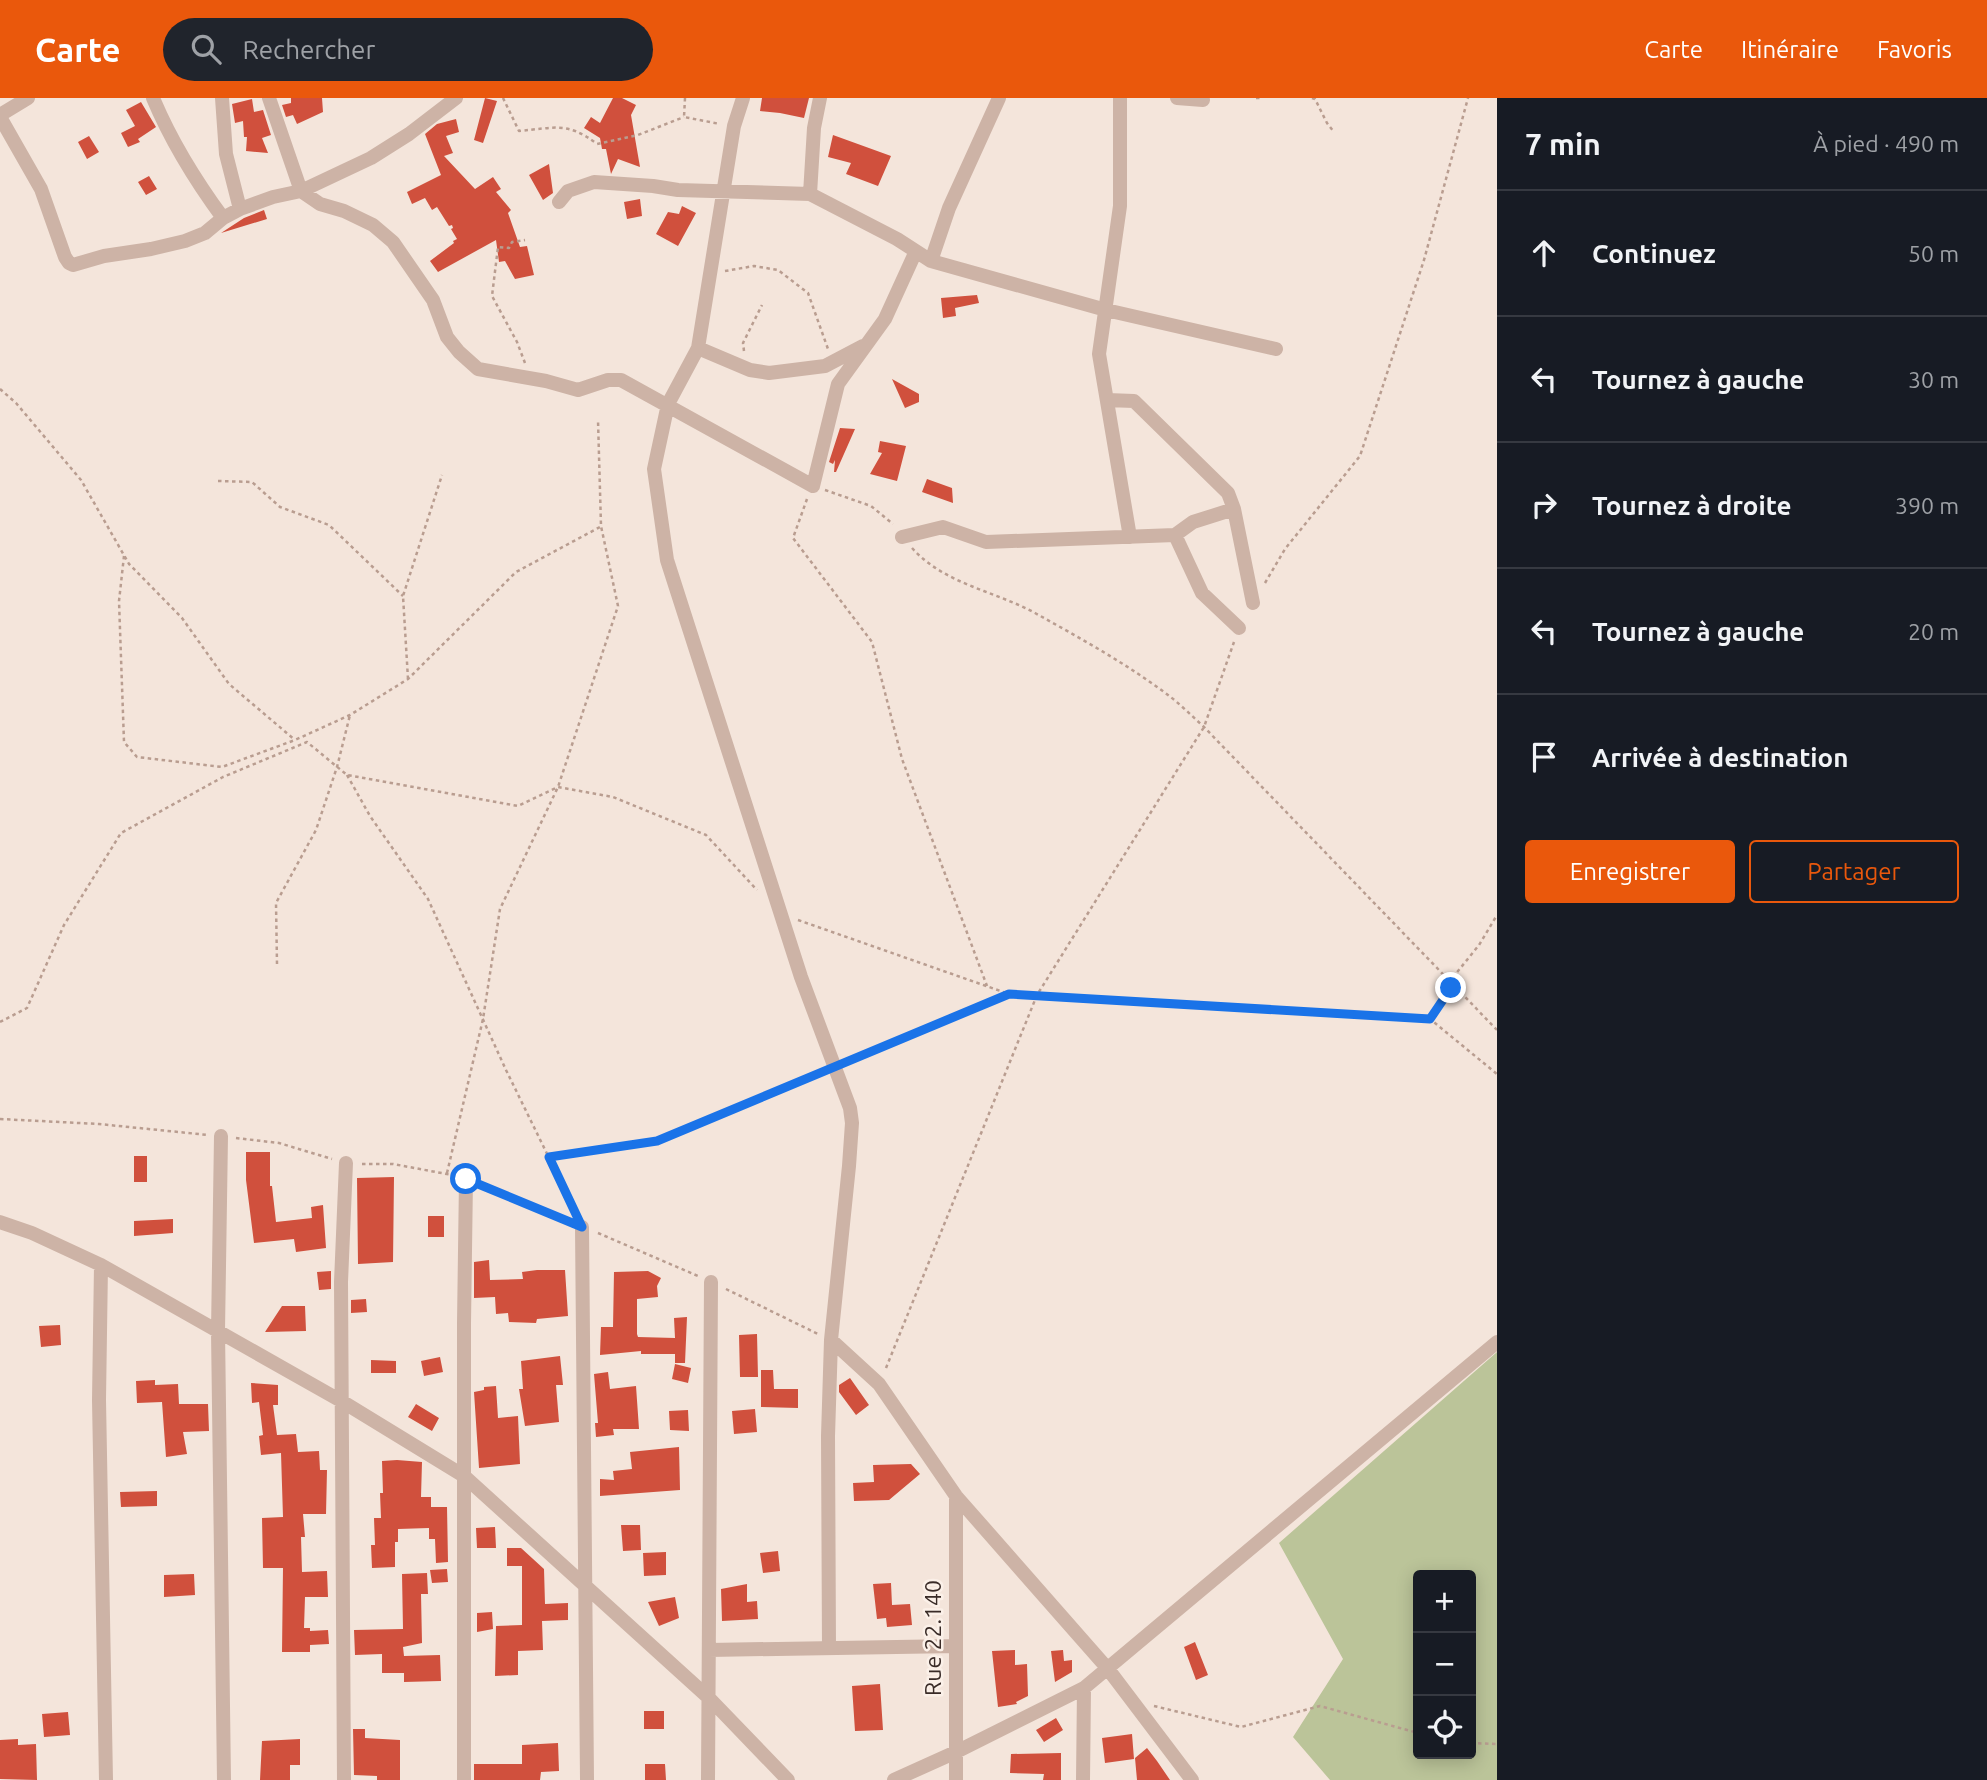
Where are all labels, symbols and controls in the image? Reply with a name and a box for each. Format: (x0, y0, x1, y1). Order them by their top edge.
search box (163, 18, 653, 81)
icon: search (187, 30, 225, 68)
text: Carte (35, 31, 121, 68)
text: Rechercher (243, 35, 375, 64)
text: Carte (1644, 36, 1703, 63)
text: Itinéraire (1741, 36, 1839, 63)
text: Favoris (1877, 36, 1952, 63)
text: 7 min (1525, 127, 1601, 161)
text: À pied · 490 m (1813, 131, 1959, 156)
icon: ahead (1525, 234, 1563, 272)
text: Continuez (1592, 239, 1716, 268)
text: 50 m (1908, 241, 1959, 266)
icon: left (1525, 360, 1563, 398)
text: Tournez à gauche (1592, 365, 1804, 394)
text: 30 m (1908, 367, 1959, 392)
icon: right (1525, 486, 1563, 524)
text: Tournez à droite (1592, 491, 1791, 520)
text: 390 m (1895, 493, 1959, 518)
icon: left (1525, 612, 1563, 650)
text: Tournez à gauche (1592, 617, 1804, 646)
text: 20 m (1908, 619, 1959, 644)
icon: arrive (1525, 738, 1563, 776)
text: Arrivée à destination (1592, 743, 1848, 772)
button: Enregistrer (1525, 840, 1735, 903)
button: Partager (1749, 840, 1959, 903)
route end (1435, 972, 1466, 1003)
route start (450, 1163, 481, 1194)
map controls (1413, 1570, 1476, 1759)
button: + (1413, 1570, 1476, 1633)
street label: Rue 22.140 (920, 1580, 945, 1696)
button: − (1413, 1633, 1476, 1696)
button: locate (1413, 1696, 1476, 1759)

